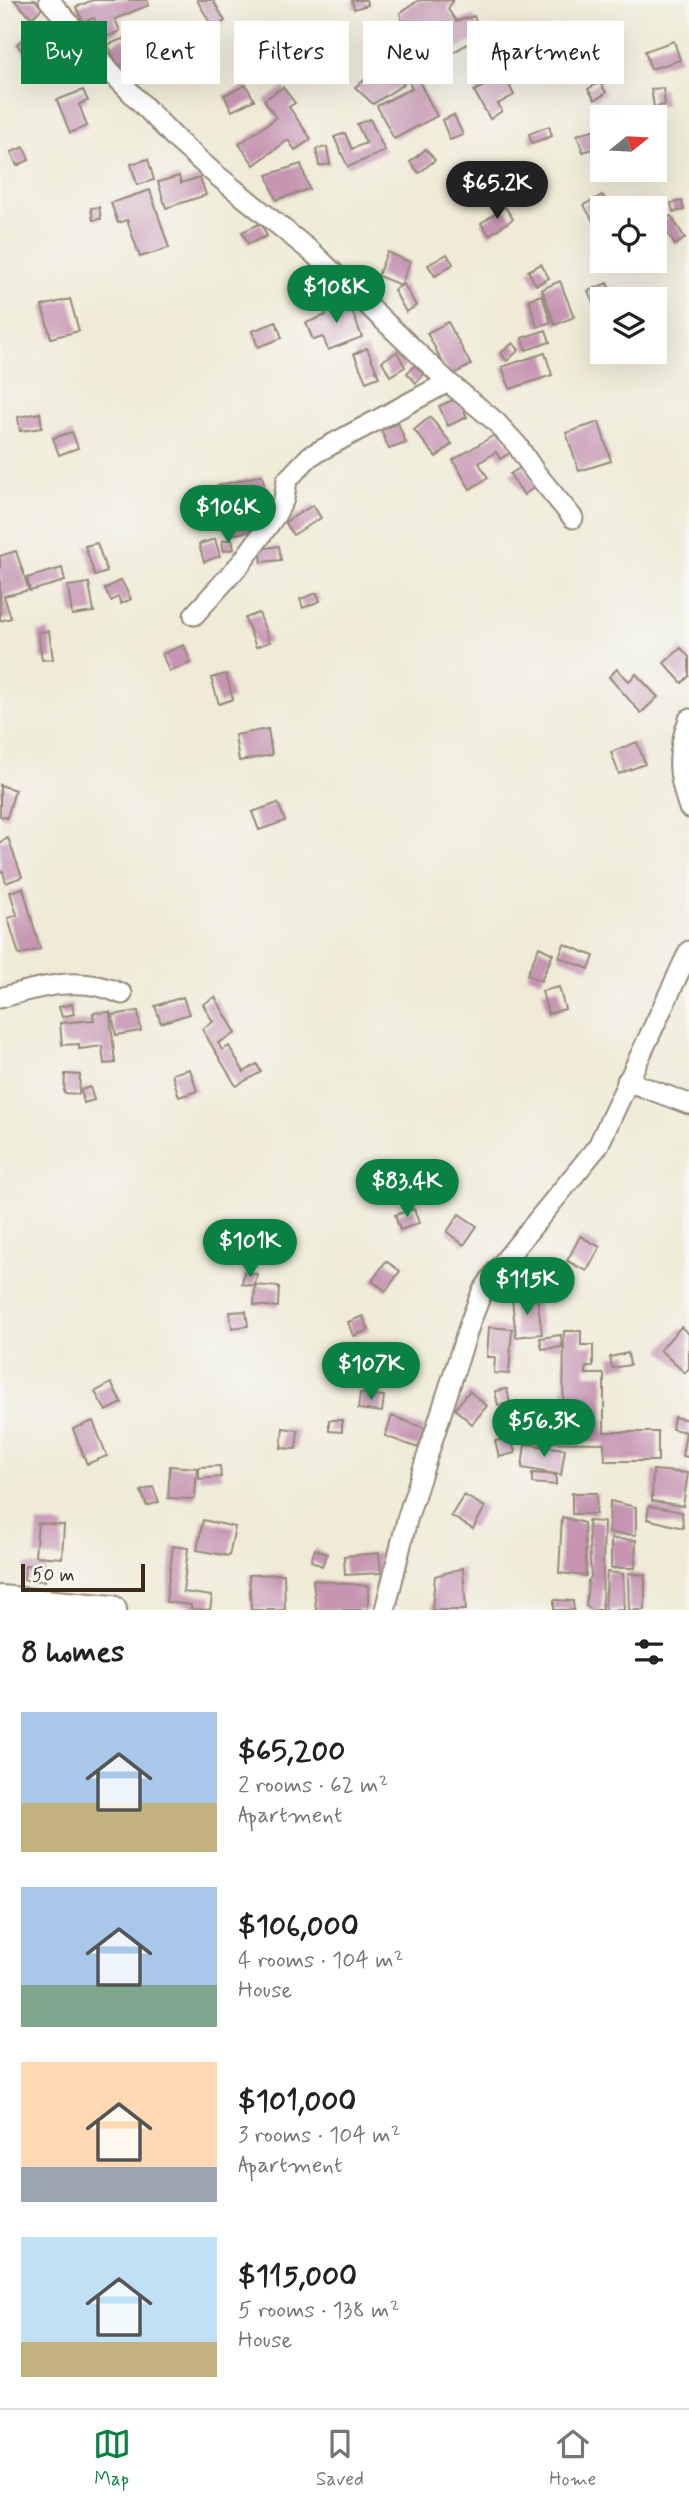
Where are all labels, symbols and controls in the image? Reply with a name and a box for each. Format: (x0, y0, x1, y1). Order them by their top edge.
chip: Buy (21, 21, 107, 84)
chip: Rent (121, 21, 220, 84)
chip: Filters (234, 21, 349, 84)
chip: New (363, 21, 453, 84)
chip: Apartment (467, 21, 624, 84)
north arrow (590, 105, 667, 182)
map controls (590, 105, 667, 364)
pin: $65.2K (440, 162, 554, 221)
text: $65.2K (462, 169, 532, 199)
button: locate (590, 196, 667, 273)
pin: $108K (287, 266, 385, 325)
text: $108K (303, 273, 369, 303)
button: layers (590, 287, 667, 364)
pin: $106K (179, 486, 277, 545)
text: $106K (196, 493, 260, 523)
pin: $83.4K (350, 1160, 464, 1219)
text: $83.4K (372, 1167, 442, 1197)
pin: $101K (201, 1220, 299, 1279)
text: $101K (219, 1227, 281, 1257)
pin: $115K (478, 1258, 576, 1317)
text: $115K (496, 1265, 558, 1295)
pin: $107K (322, 1342, 420, 1402)
text: $107K (338, 1350, 404, 1380)
pin: $56.3K (487, 1400, 601, 1459)
text: $56.3K (508, 1407, 580, 1437)
scale bar (21, 1561, 145, 1593)
text: 50 m (32, 1563, 75, 1588)
text: 8 homes (21, 1633, 124, 1672)
icon: filters (630, 1633, 668, 1671)
text: $65,200 (238, 1732, 345, 1771)
icon: home (77, 1740, 161, 1824)
text: 2 rooms · 62 m² (238, 1771, 389, 1801)
text: Apartment (238, 1801, 343, 1831)
text: $106,000 (238, 1907, 359, 1946)
icon: home (77, 1915, 161, 1999)
text: 4 rooms · 104 m² (238, 1946, 404, 1976)
text: House (238, 1976, 292, 2006)
text: $101,000 (238, 2082, 356, 2121)
icon: home (77, 2090, 161, 2174)
text: 3 rooms · 104 m² (238, 2121, 401, 2151)
text: Apartment (238, 2151, 343, 2181)
text: $115,000 (238, 2257, 357, 2296)
icon: home (77, 2265, 161, 2349)
text: 5 rooms · 138 m² (238, 2296, 400, 2326)
text: House (238, 2326, 292, 2356)
tab: Map (93, 2425, 131, 2492)
tab: Saved (316, 2425, 364, 2492)
tab: Home (549, 2425, 596, 2492)

